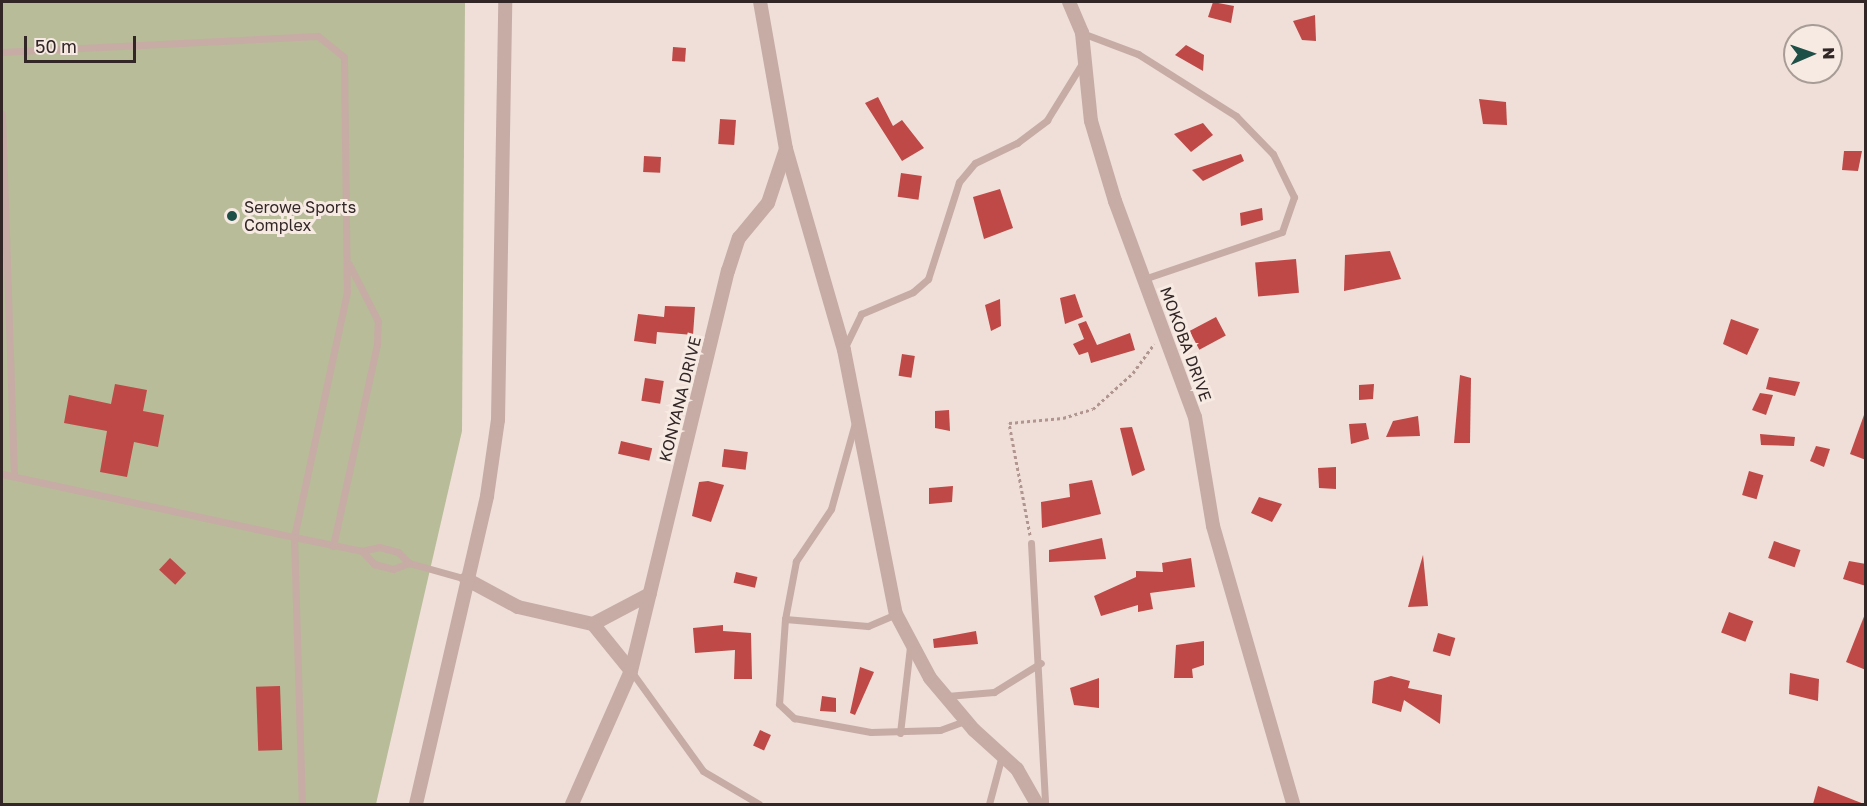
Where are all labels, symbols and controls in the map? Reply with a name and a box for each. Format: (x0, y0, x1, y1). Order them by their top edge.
scale bar (27, 24, 140, 62)
north arrow (1783, 24, 1843, 84)
text: 50 m (35, 35, 77, 57)
text: N (1819, 47, 1839, 60)
place label: Serowe Sports Complex (244, 197, 356, 235)
marker: Serowe Sports Complex (225, 209, 239, 223)
street label: MOKOBA DRIVE (1156, 284, 1216, 404)
street label: KONYANA DRIVE (655, 334, 705, 464)

